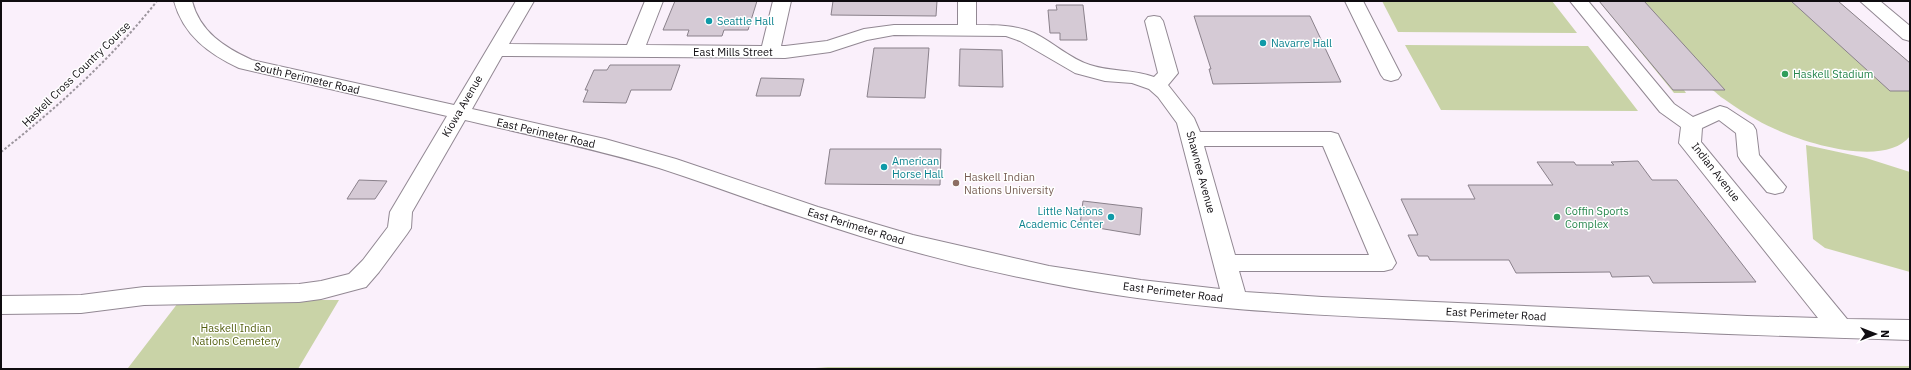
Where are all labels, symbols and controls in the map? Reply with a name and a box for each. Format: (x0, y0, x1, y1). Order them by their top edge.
place label: Seattle Hall (717, 14, 774, 28)
marker: Seattle Hall (704, 16, 714, 26)
street label: Haskell Cross Country Course (19, 18, 133, 130)
place label: Navarre Hall (1271, 36, 1332, 50)
marker: Navarre Hall (1258, 38, 1268, 48)
street label: East Mills Street (693, 45, 773, 59)
street label: South Perimeter Road (253, 59, 361, 97)
place label: Haskell Stadium (1793, 67, 1873, 81)
marker: Haskell Stadium (1780, 69, 1790, 79)
street label: Kiowa Avenue (439, 72, 485, 140)
street label: East Perimeter Road (495, 115, 597, 151)
street label: Shawnee Avenue (1183, 129, 1219, 215)
street label: Indian Avenue (1689, 140, 1743, 204)
place label: American Horse Hall (892, 154, 944, 181)
marker: American Horse Hall (879, 162, 889, 172)
place label: Haskell Indian Nations University (964, 170, 1054, 197)
marker: Haskell Indian Nations University (951, 178, 961, 188)
place label: Little Nations Academic Center (1019, 204, 1103, 231)
place label: Coffin Sports Complex (1565, 204, 1629, 231)
street label: East Perimeter Road (806, 205, 906, 247)
marker: Little Nations Academic Center (1106, 212, 1116, 222)
marker: Coffin Sports Complex (1552, 212, 1562, 222)
street label: East Perimeter Road (1122, 279, 1224, 305)
street label: East Perimeter Road (1445, 304, 1547, 324)
north arrow (1855, 314, 1895, 354)
park label: Haskell Indian Nations Cemetery (192, 321, 281, 348)
text: N (1878, 330, 1892, 338)

